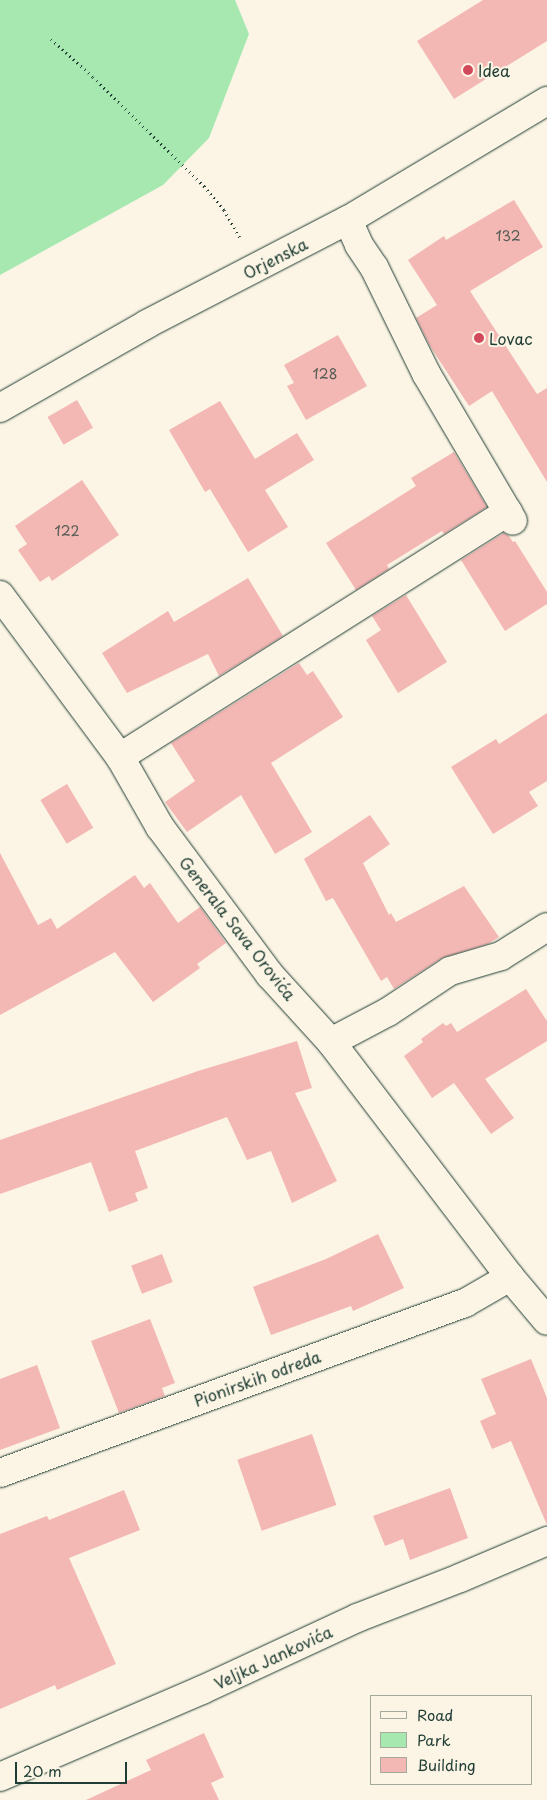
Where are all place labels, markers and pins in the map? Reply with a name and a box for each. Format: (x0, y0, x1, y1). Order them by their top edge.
place label: Idea (478, 60, 510, 80)
marker: Idea (462, 64, 474, 76)
place label: Lovac (489, 328, 533, 348)
marker: Lovac (473, 332, 485, 344)

